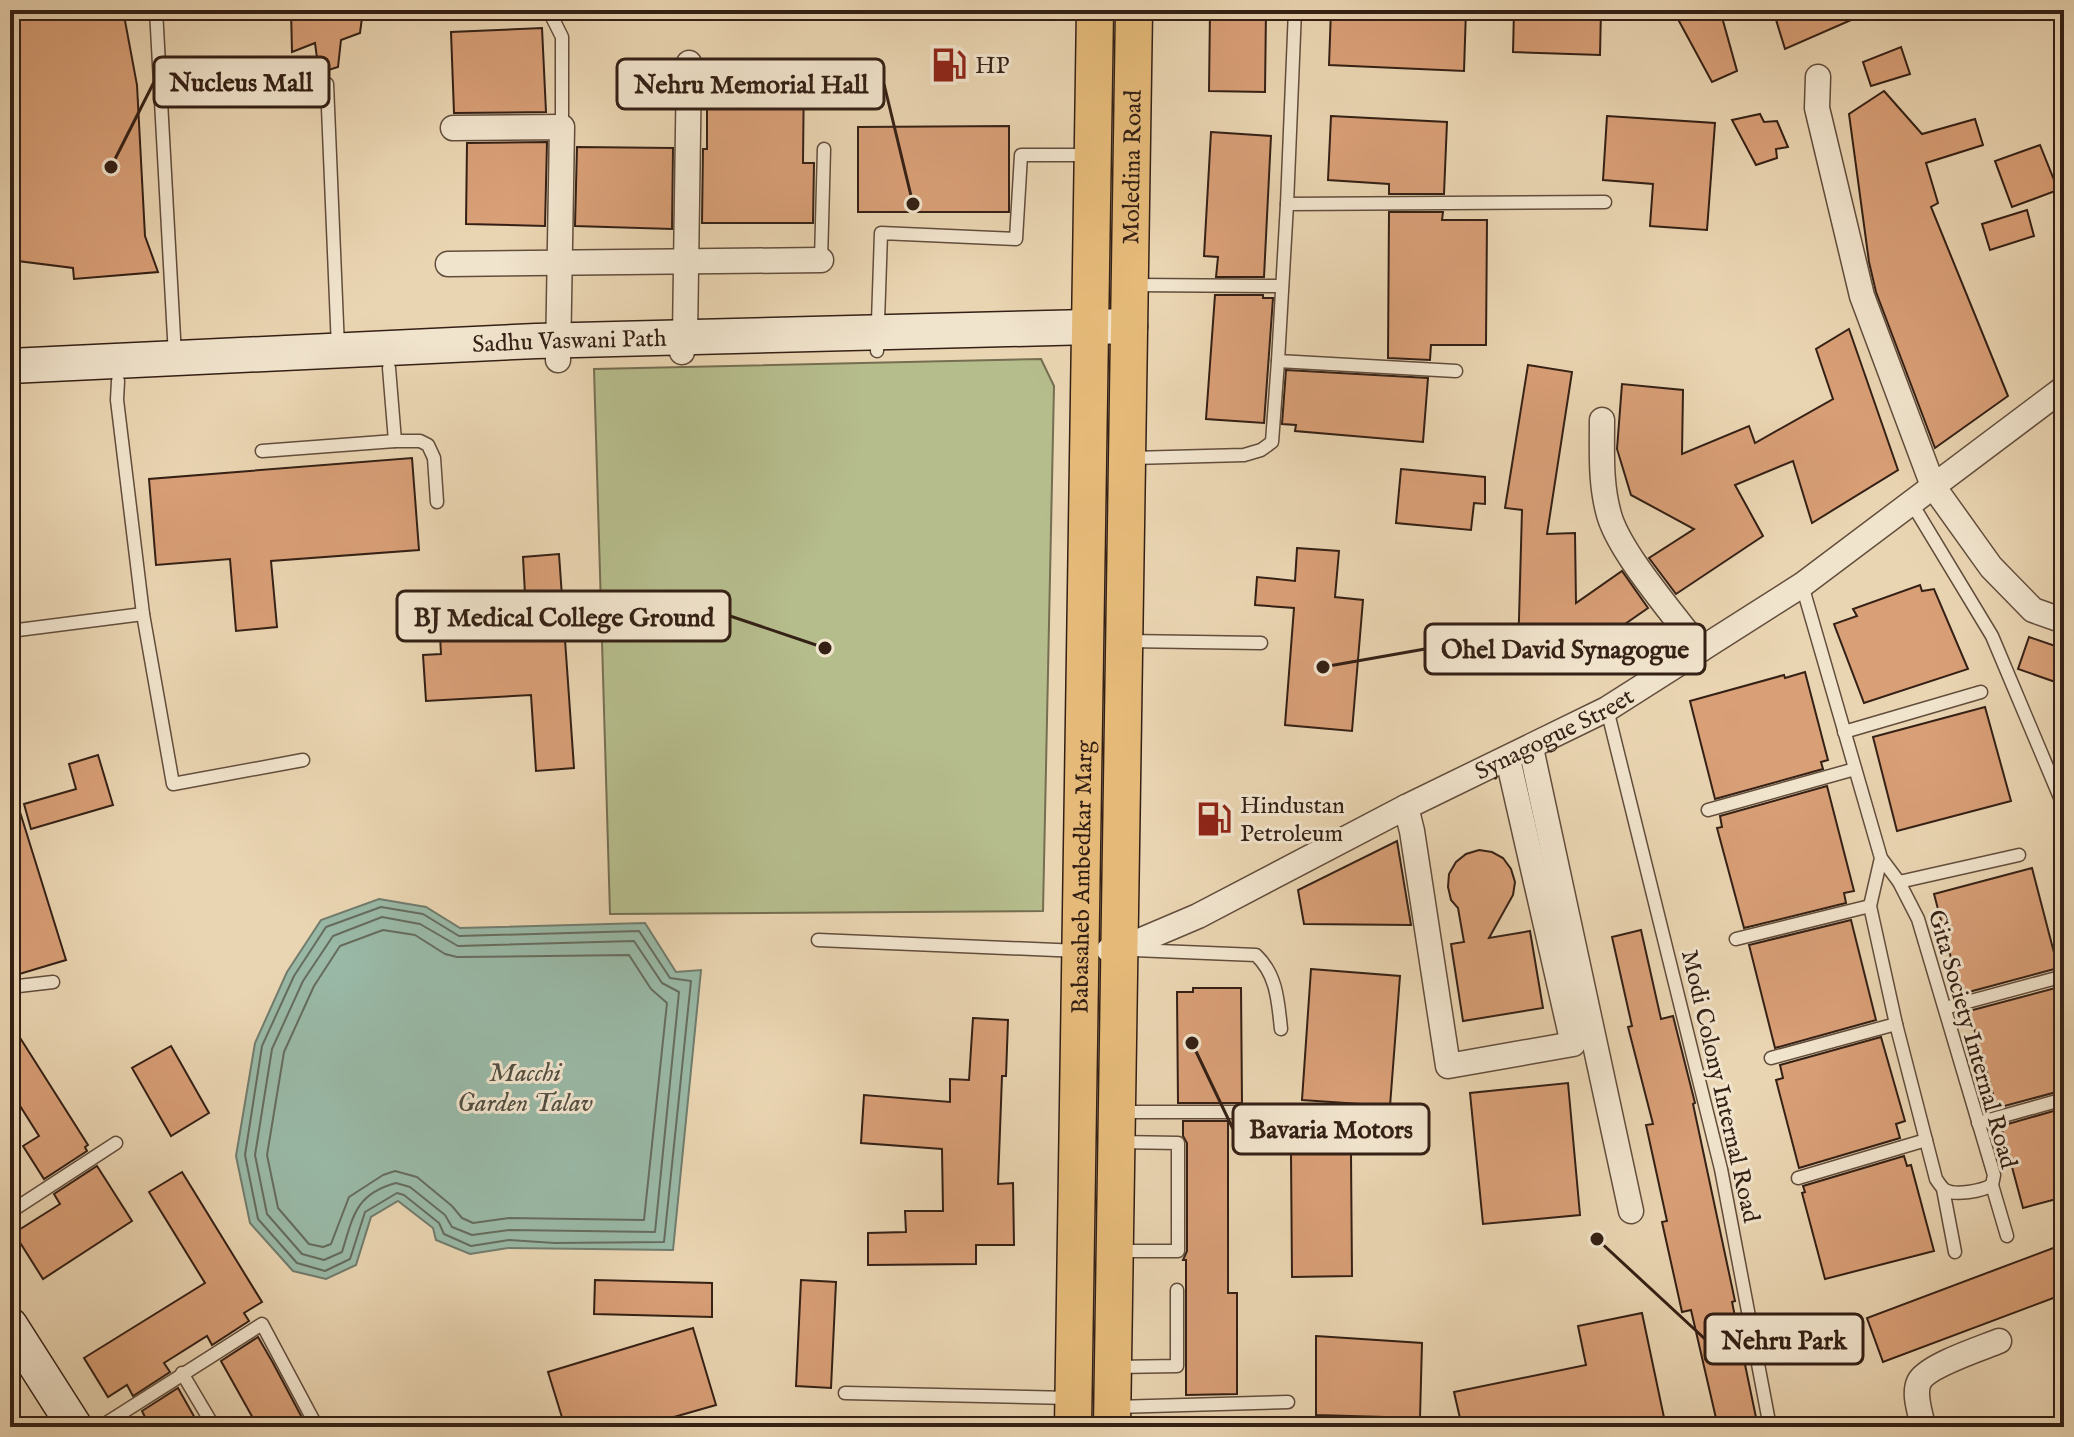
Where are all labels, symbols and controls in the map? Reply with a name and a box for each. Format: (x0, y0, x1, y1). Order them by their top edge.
fuel station icon: HP (930, 46, 968, 84)
place label: HP (975, 51, 1010, 82)
callout: Nucleus Mall (154, 57, 329, 107)
callout: Nehru Memorial Hall (617, 59, 884, 109)
text: Nucleus Mall (168, 67, 314, 100)
text: Nehru Memorial Hall (633, 69, 869, 102)
street label: Moledina Road (1116, 89, 1150, 245)
street label: Sadhu Vaswani Path (472, 324, 667, 361)
callout: BJ Medical College Ground (397, 591, 730, 641)
text: BJ Medical College Ground (414, 602, 716, 635)
callout: Ohel David Synagogue (1425, 624, 1705, 674)
text: Ohel David Synagogue (1441, 634, 1689, 667)
street label: Synagogue Street (1470, 682, 1640, 788)
street label: Babasaheb Ambedkar Marg (1065, 739, 1101, 1014)
place label: Hindustan Petroleum (1240, 791, 1345, 850)
fuel station icon: Hindustan Petroleum (1195, 800, 1233, 838)
street label: Gita Society Internal Road (1920, 906, 2023, 1173)
street label: Modi Colony Internal Road (1673, 947, 1766, 1226)
water label: Macchi Garden Talav (457, 1057, 594, 1120)
callout: Bavaria Motors (1233, 1104, 1429, 1154)
text: Bavaria Motors (1249, 1114, 1413, 1147)
callout: Nehru Park (1705, 1314, 1863, 1364)
text: Nehru Park (1720, 1325, 1848, 1358)

